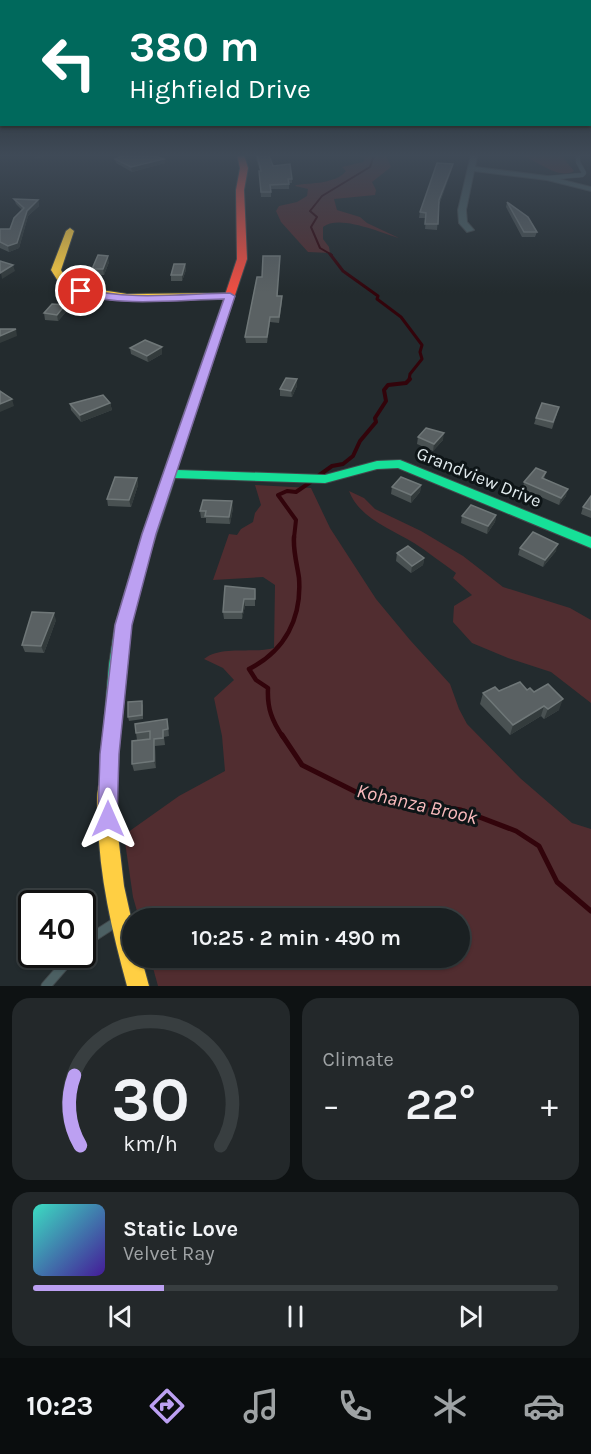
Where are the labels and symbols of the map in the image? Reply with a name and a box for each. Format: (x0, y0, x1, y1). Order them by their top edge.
pin (55, 265, 106, 316)
street label: Grandview Drive (413, 442, 545, 512)
water label: Kohanza Brook (354, 779, 480, 829)
position arrow (76, 787, 140, 851)
speed limit sign: 40 (18, 890, 96, 968)

